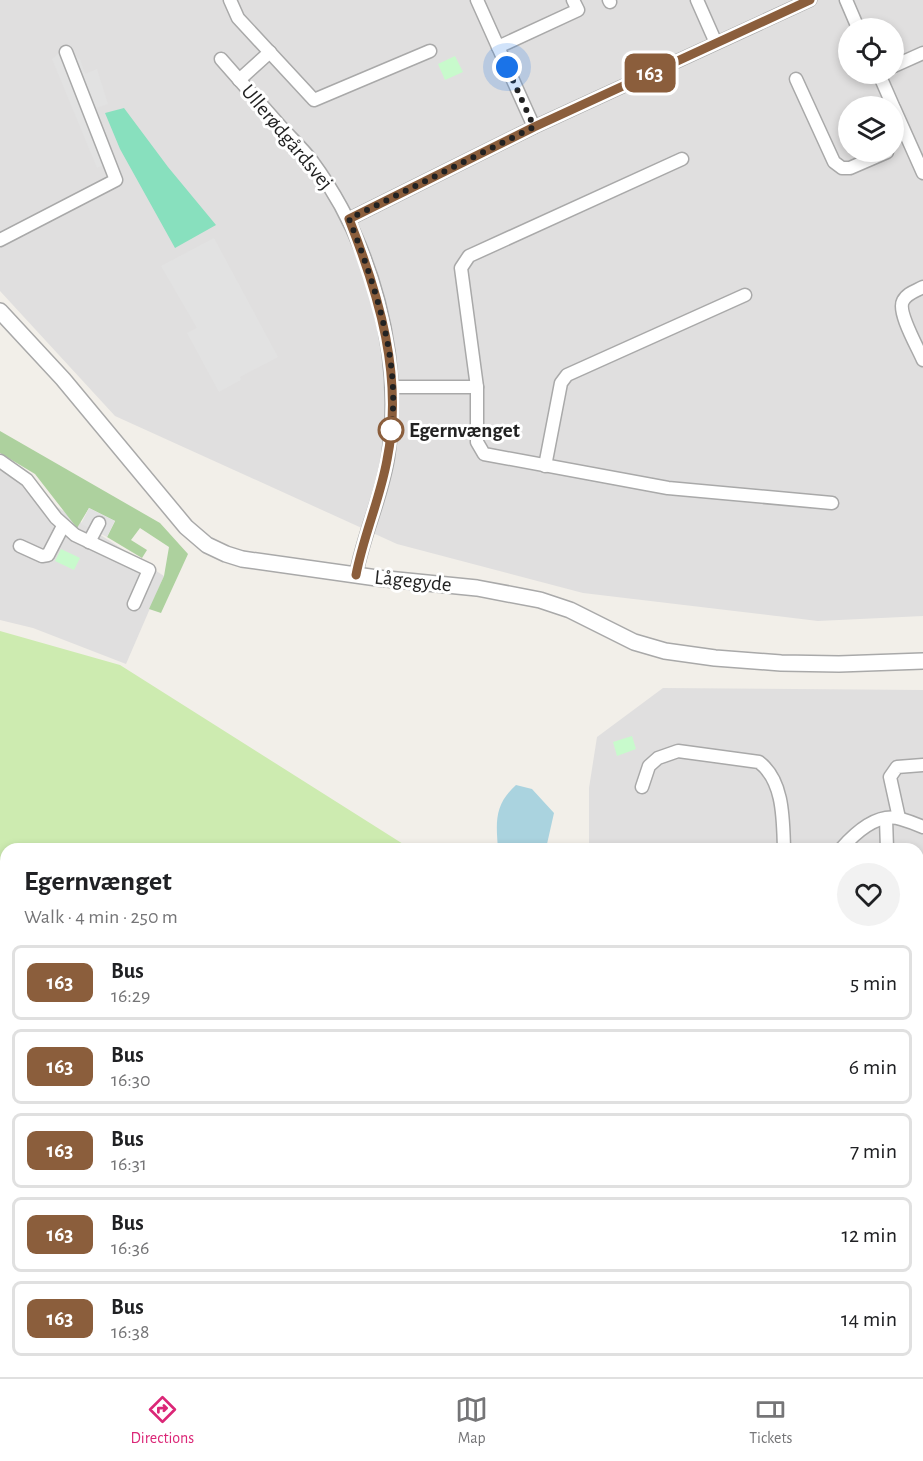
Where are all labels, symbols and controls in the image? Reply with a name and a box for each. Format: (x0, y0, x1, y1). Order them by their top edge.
map controls (838, 18, 904, 162)
button: locate (838, 18, 904, 84)
your location (492, 52, 522, 82)
line badge: 163 (616, 54, 684, 92)
text: 163 (637, 63, 663, 84)
street label: Ullerødgårdsvej (237, 81, 337, 193)
button: layers (838, 96, 904, 162)
marker: Egernvænget (378, 417, 404, 443)
place label: Egernvænget (409, 420, 520, 441)
street label: Lågegyde (373, 567, 453, 595)
button: heart (837, 863, 900, 926)
text: Egernvænget (24, 868, 172, 896)
text: Walk · 4 min · 250 m (24, 907, 178, 927)
text: Bus (111, 960, 144, 982)
text: 163 (47, 972, 73, 993)
text: 5 min (850, 972, 897, 994)
text: 16:29 (111, 986, 150, 1006)
text: Bus (111, 1044, 144, 1066)
text: 163 (47, 1056, 73, 1077)
text: 6 min (849, 1056, 897, 1078)
text: 16:30 (111, 1070, 151, 1090)
text: Bus (111, 1128, 144, 1150)
text: 163 (47, 1140, 73, 1161)
text: 7 min (850, 1140, 897, 1162)
text: 16:31 (111, 1154, 147, 1174)
text: Bus (111, 1212, 144, 1234)
text: 163 (47, 1224, 73, 1245)
text: 12 min (842, 1224, 897, 1246)
text: 16:36 (111, 1238, 150, 1258)
text: Bus (111, 1296, 144, 1318)
text: 163 (47, 1308, 73, 1329)
text: 14 min (841, 1308, 897, 1330)
text: 16:38 (111, 1322, 150, 1342)
tab: Directions (130, 1393, 194, 1448)
tab: Map (455, 1393, 488, 1448)
tab: Tickets (749, 1393, 792, 1448)

